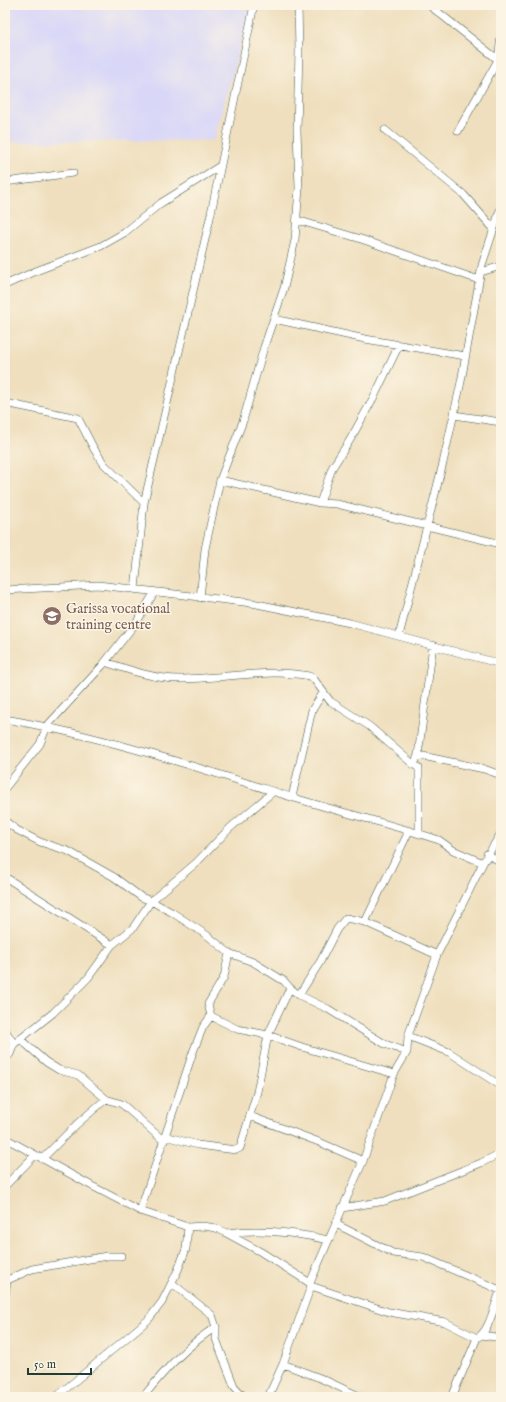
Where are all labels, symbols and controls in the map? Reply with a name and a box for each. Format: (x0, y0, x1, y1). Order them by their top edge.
place label: Garissa vocational training centre (66, 600, 170, 634)
school or university icon: Garissa vocational training centre (41, 605, 63, 627)
scale bar (28, 1350, 91, 1376)
text: 50 m (34, 1357, 56, 1372)

